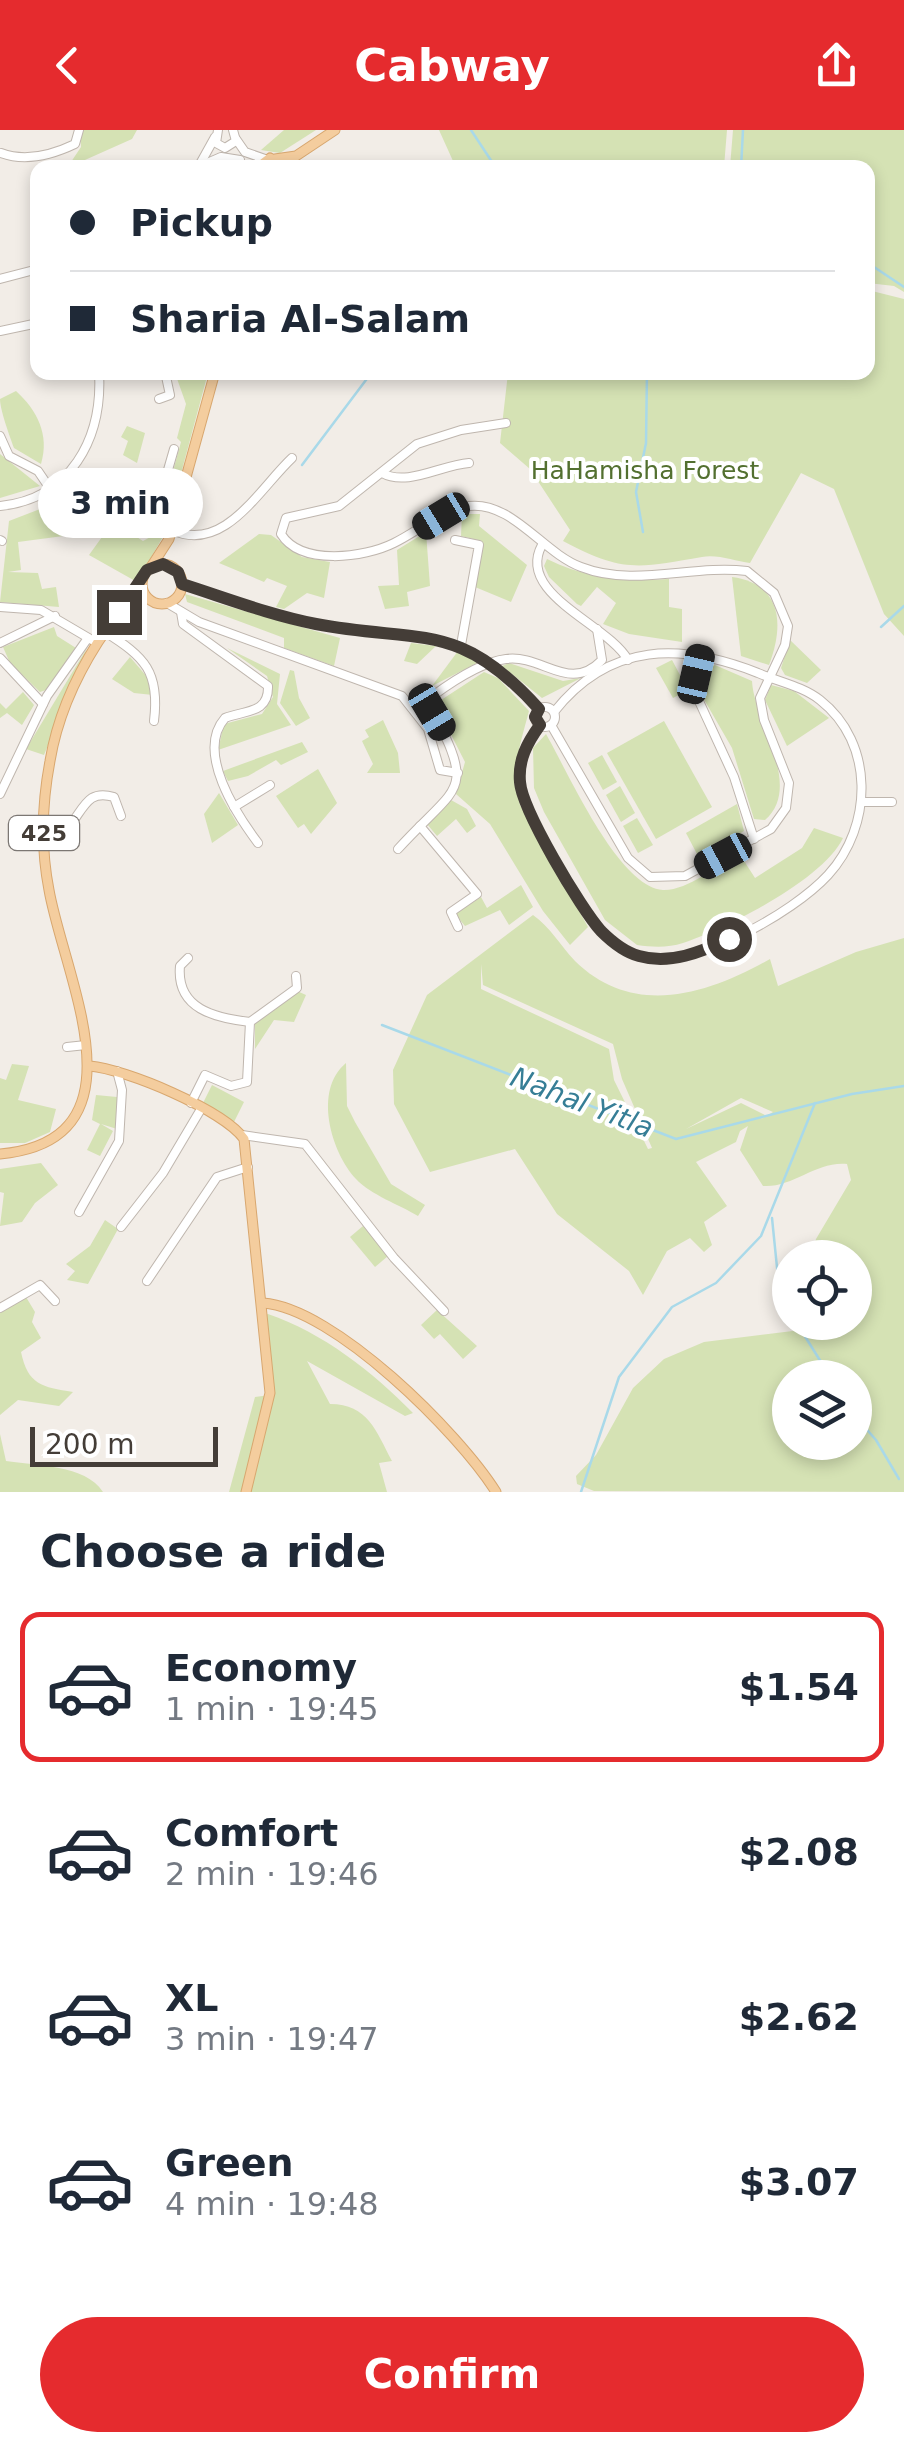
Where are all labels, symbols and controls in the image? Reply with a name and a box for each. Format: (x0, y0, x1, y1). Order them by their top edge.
icon: back (40, 38, 95, 93)
icon: share (809, 38, 864, 93)
text: Cabway (354, 39, 550, 92)
text: Pickup (130, 201, 273, 245)
text: Sharia Al-Salam (130, 297, 470, 341)
park label: HaHamisha Forest (531, 456, 759, 485)
callout: 3 min (36, 467, 202, 537)
text: 3 min (70, 484, 171, 522)
car (408, 488, 474, 544)
route end (97, 590, 142, 635)
car (675, 641, 717, 707)
car (404, 679, 460, 745)
road number: 425 (9, 816, 79, 850)
car (689, 829, 757, 883)
route start (707, 917, 752, 962)
water label: Nahal Yitla (506, 1060, 658, 1145)
map controls (772, 1240, 872, 1460)
button: locate (772, 1240, 872, 1340)
button: layers (772, 1360, 872, 1460)
scale bar (30, 1422, 218, 1466)
text: 200 m (45, 1428, 135, 1461)
text: Choose a ride (40, 1525, 386, 1578)
icon: car (45, 1642, 135, 1732)
text: Economy (165, 1646, 357, 1690)
text: $1.54 (739, 1665, 859, 1709)
text: 1 min · 19:45 (165, 1690, 379, 1728)
icon: car (45, 1807, 135, 1897)
text: Comfort (165, 1811, 338, 1855)
text: $2.08 (739, 1830, 859, 1874)
text: 2 min · 19:46 (165, 1855, 379, 1893)
icon: car (45, 1972, 135, 2062)
text: XL (165, 1976, 219, 2020)
text: $2.62 (739, 1995, 859, 2039)
text: 3 min · 19:47 (165, 2020, 379, 2058)
icon: car (45, 2137, 135, 2227)
text: Green (165, 2141, 294, 2185)
text: $3.07 (739, 2160, 859, 2204)
text: 4 min · 19:48 (165, 2185, 379, 2223)
button: Confirm (40, 2317, 864, 2432)

